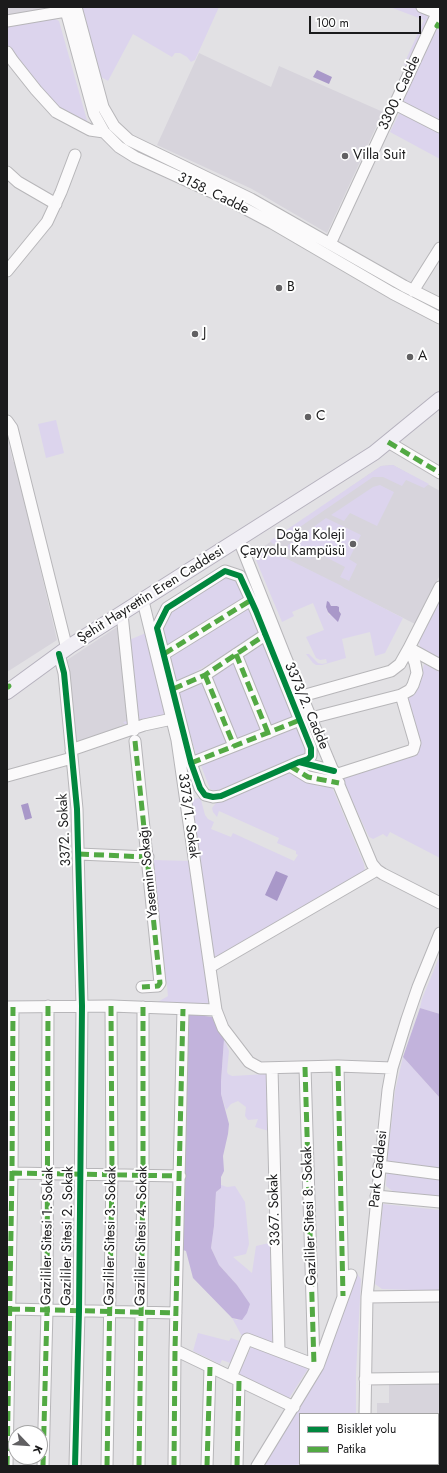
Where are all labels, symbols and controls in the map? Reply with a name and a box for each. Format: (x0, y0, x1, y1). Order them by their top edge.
scale bar (311, 8, 423, 34)
text: 100 m (316, 14, 349, 32)
street label: 3300. Cadde (375, 53, 425, 133)
place label: Villa Suit (353, 148, 405, 164)
marker: Villa Suit (340, 151, 350, 161)
street label: 3158. Cadde (175, 170, 251, 218)
place label: B (287, 280, 295, 296)
marker: B (274, 283, 284, 293)
place label: J (203, 326, 206, 342)
marker: J (190, 329, 200, 339)
place label: A (418, 349, 427, 365)
marker: A (405, 352, 415, 362)
place label: C (316, 409, 326, 425)
marker: C (303, 412, 313, 422)
place label: Doğa Koleji Çayyolu Kampüsü (240, 528, 345, 560)
marker: Doğa Koleji Çayyolu Kampüsü (348, 539, 358, 549)
street label: Şehit Hayrettin Eren Caddesi (75, 543, 227, 647)
street label: 3373/2. Cadde (280, 660, 332, 752)
street label: 3373/1. Sokak (174, 772, 202, 860)
street label: 3372. Sokak (55, 793, 75, 867)
street label: Yasemin Sokağı (136, 825, 162, 919)
street label: Park Caddesi (367, 1129, 391, 1209)
street label: Gazililer Sitesi 8. Sokak (299, 1146, 321, 1286)
street label: Gazililer Sitesi 2. Sokak (58, 1166, 78, 1306)
street label: Gazililer Sitesi 3. Sokak (101, 1166, 121, 1306)
street label: Gazililer Sitesi 4. Sokak (132, 1166, 152, 1306)
street label: Gazililer Sitesi 1. Sokak (38, 1167, 58, 1305)
street label: 3367. Sokak (265, 1174, 285, 1246)
legend (299, 1413, 439, 1465)
text: Bisiklet yolu (337, 1420, 396, 1438)
north arrow (8, 1425, 48, 1465)
text: Patika (337, 1440, 366, 1458)
text: K (29, 1443, 47, 1457)

